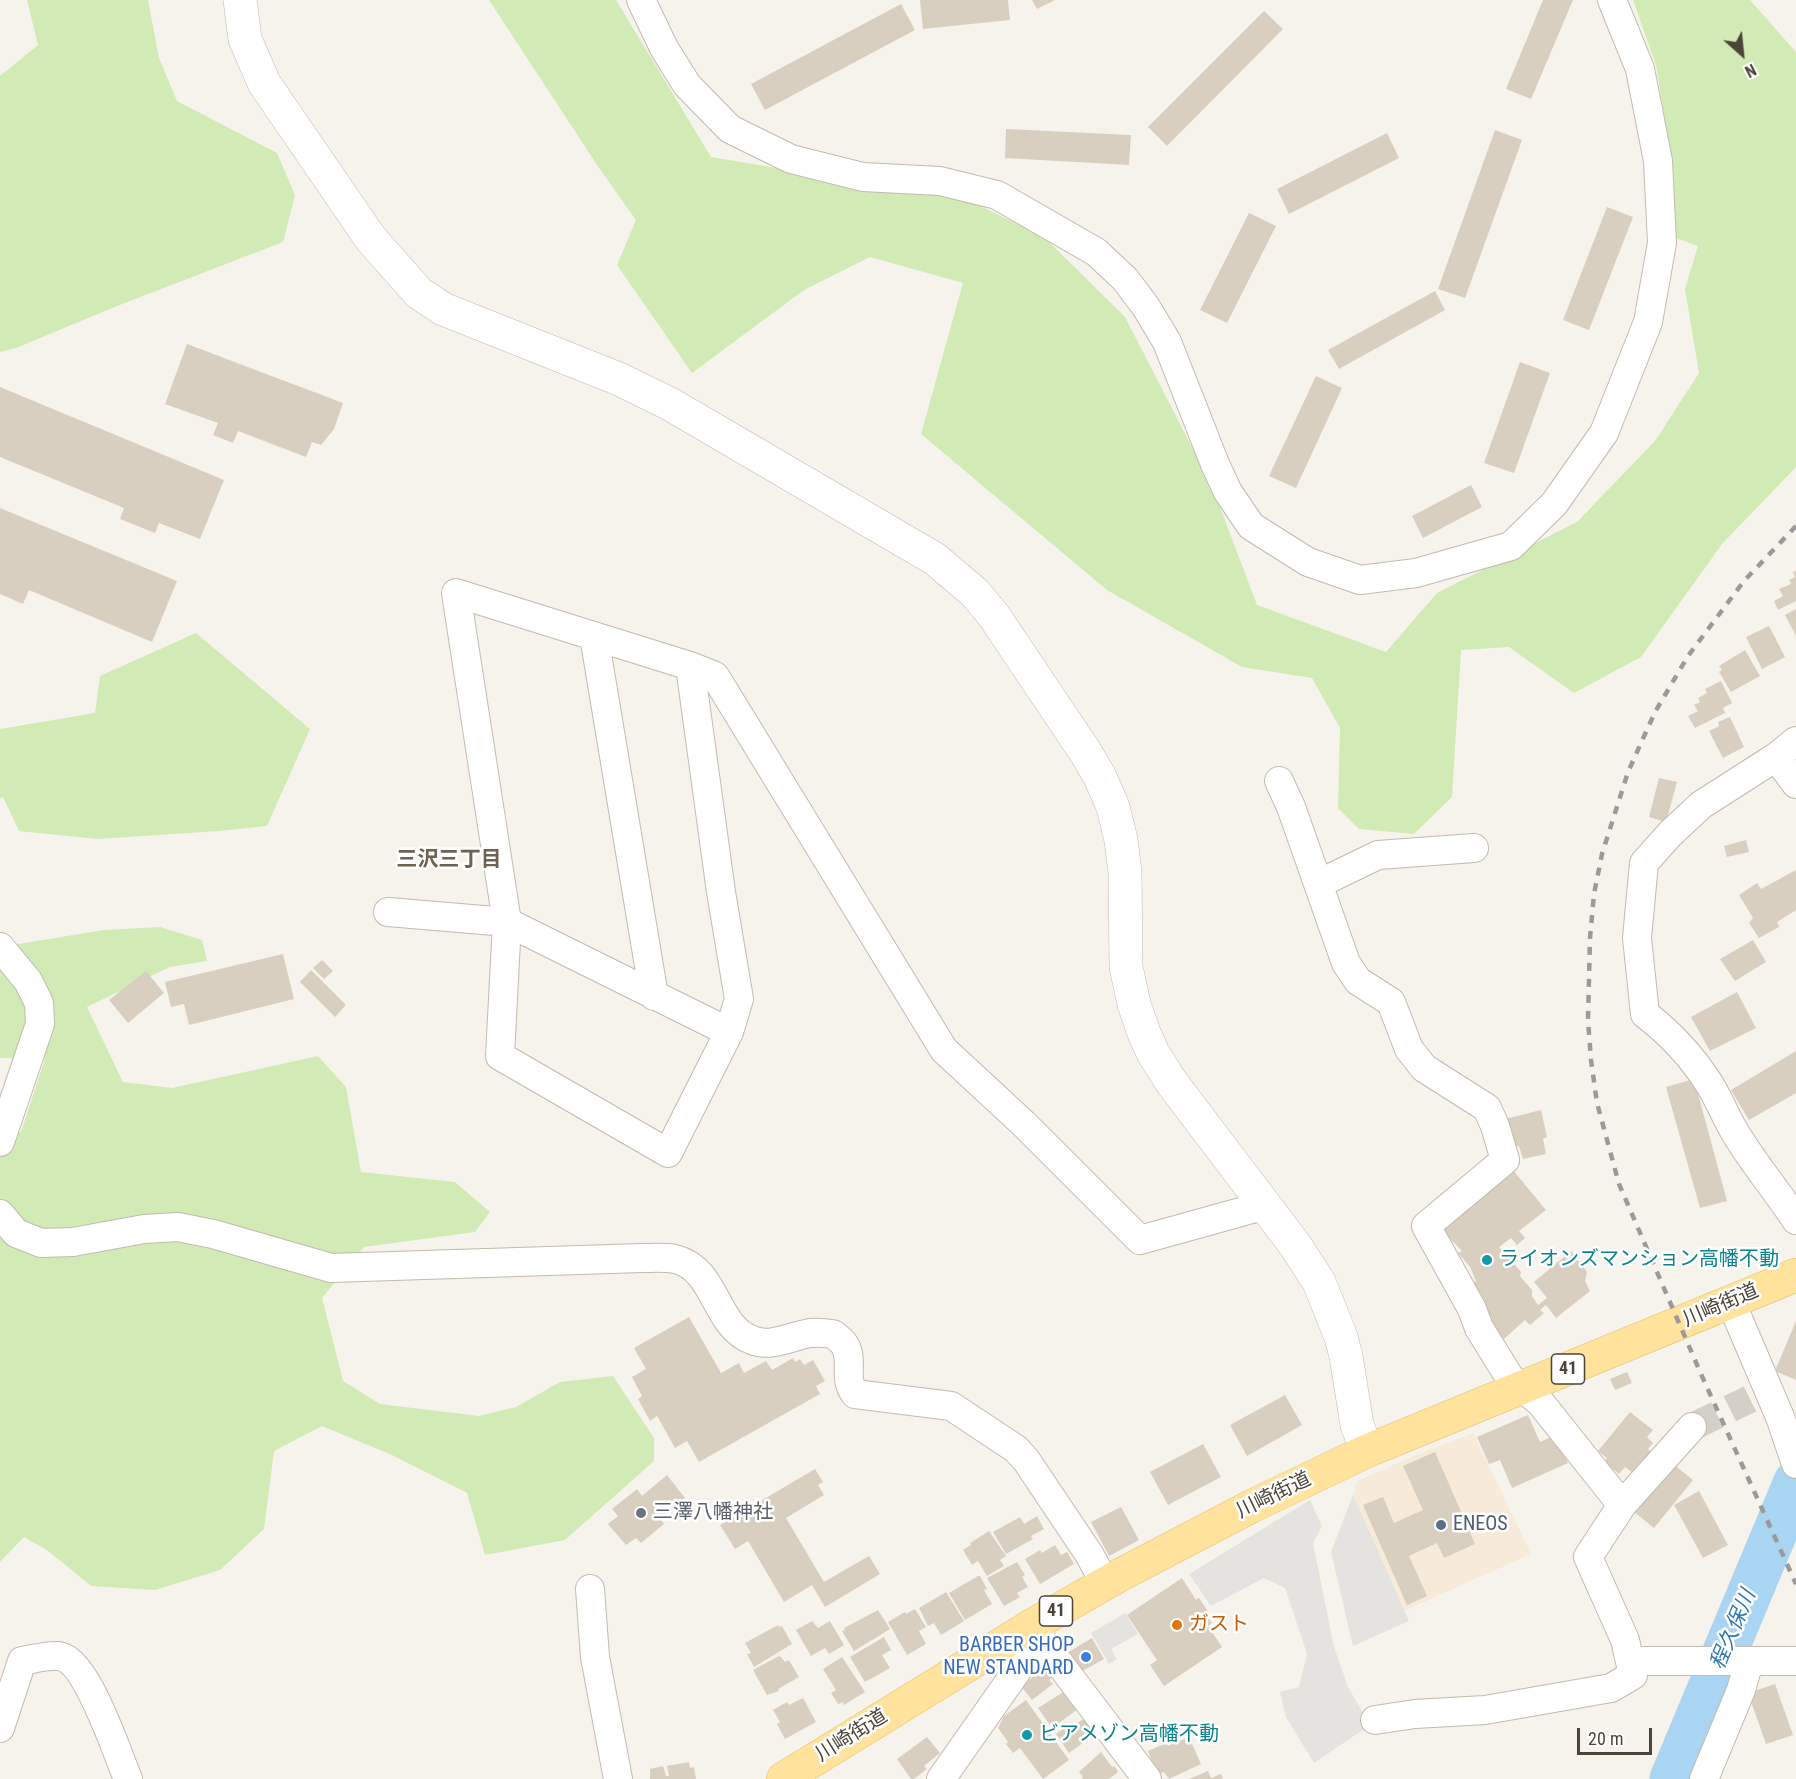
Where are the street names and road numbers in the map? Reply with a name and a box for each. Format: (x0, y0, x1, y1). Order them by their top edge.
street label: 川崎街道 (1679, 1279, 1763, 1333)
road number: 41 (1552, 1354, 1584, 1384)
street label: 川崎街道 (1233, 1468, 1315, 1524)
road number: 41 (1040, 1596, 1072, 1626)
street label: 川崎街道 (812, 1705, 892, 1767)

